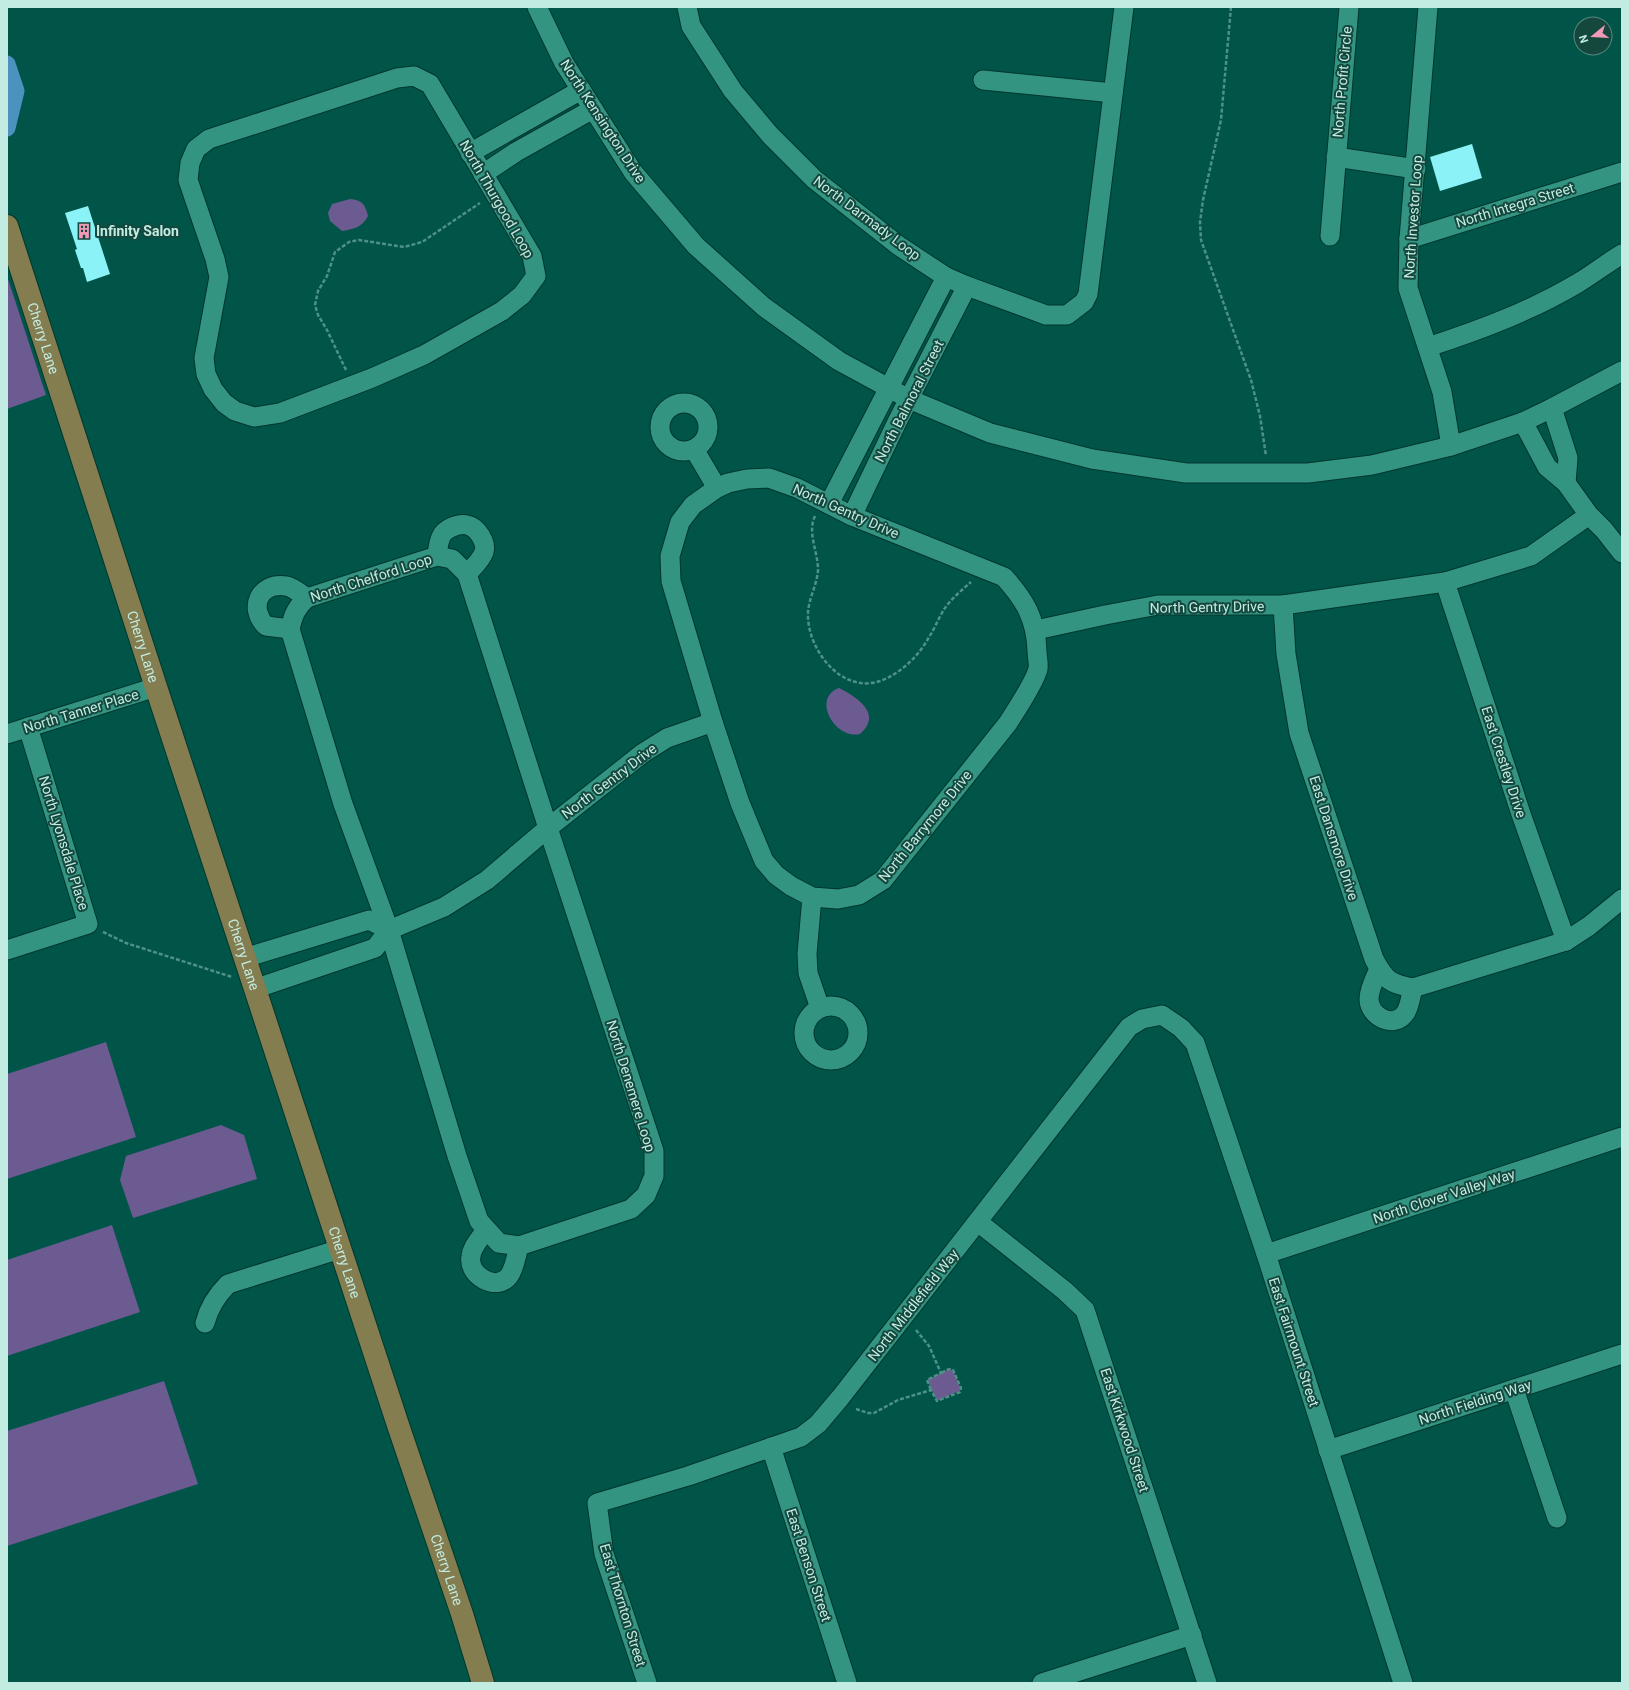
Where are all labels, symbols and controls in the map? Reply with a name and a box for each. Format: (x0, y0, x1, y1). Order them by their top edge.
north arrow (1573, 16, 1613, 56)
street label: North Profit Circle (1329, 26, 1355, 138)
text: N (1577, 33, 1591, 45)
street label: North Kensington Drive (557, 56, 649, 186)
street label: North Thurgood Loop (457, 137, 537, 261)
street label: North Investor Loop (1401, 155, 1425, 279)
street label: North Darmady Loop (810, 173, 924, 263)
street label: North Integra Street (1454, 179, 1576, 231)
building icon: Infinity Salon (75, 222, 93, 240)
place label: Infinity Salon (96, 223, 179, 239)
street label: Cherry Lane (24, 300, 62, 376)
street label: North Balmoral Street (871, 337, 947, 465)
street label: North Gentry Drive (790, 480, 902, 542)
street label: North Chelford Loop (308, 551, 434, 605)
street label: North Gentry Drive (1150, 598, 1264, 616)
street label: Cherry Lane (124, 609, 162, 684)
street label: North Tanner Place (22, 686, 140, 736)
street label: East Crestley Drive (1478, 704, 1530, 820)
street label: North Gentry Drive (558, 740, 660, 822)
street label: North Barrymore Drive (875, 767, 975, 885)
street label: North Lyonsdale Place (36, 774, 92, 912)
street label: East Dansmore Drive (1306, 774, 1362, 902)
street label: Cherry Lane (225, 917, 263, 992)
street label: North Denemere Loop (603, 1018, 659, 1154)
street label: North Clover Valley Way (1371, 1165, 1517, 1227)
street label: Cherry Lane (325, 1225, 364, 1300)
street label: North Middlefield Way (864, 1246, 962, 1364)
street label: East Fairmount Street (1266, 1275, 1323, 1409)
street label: East Kirkwood Street (1097, 1366, 1153, 1495)
street label: North Fielding Way (1417, 1376, 1534, 1428)
street label: East Benson Street (783, 1506, 835, 1624)
street label: Cherry Lane (428, 1532, 467, 1608)
street label: East Thornton Street (597, 1542, 649, 1669)

